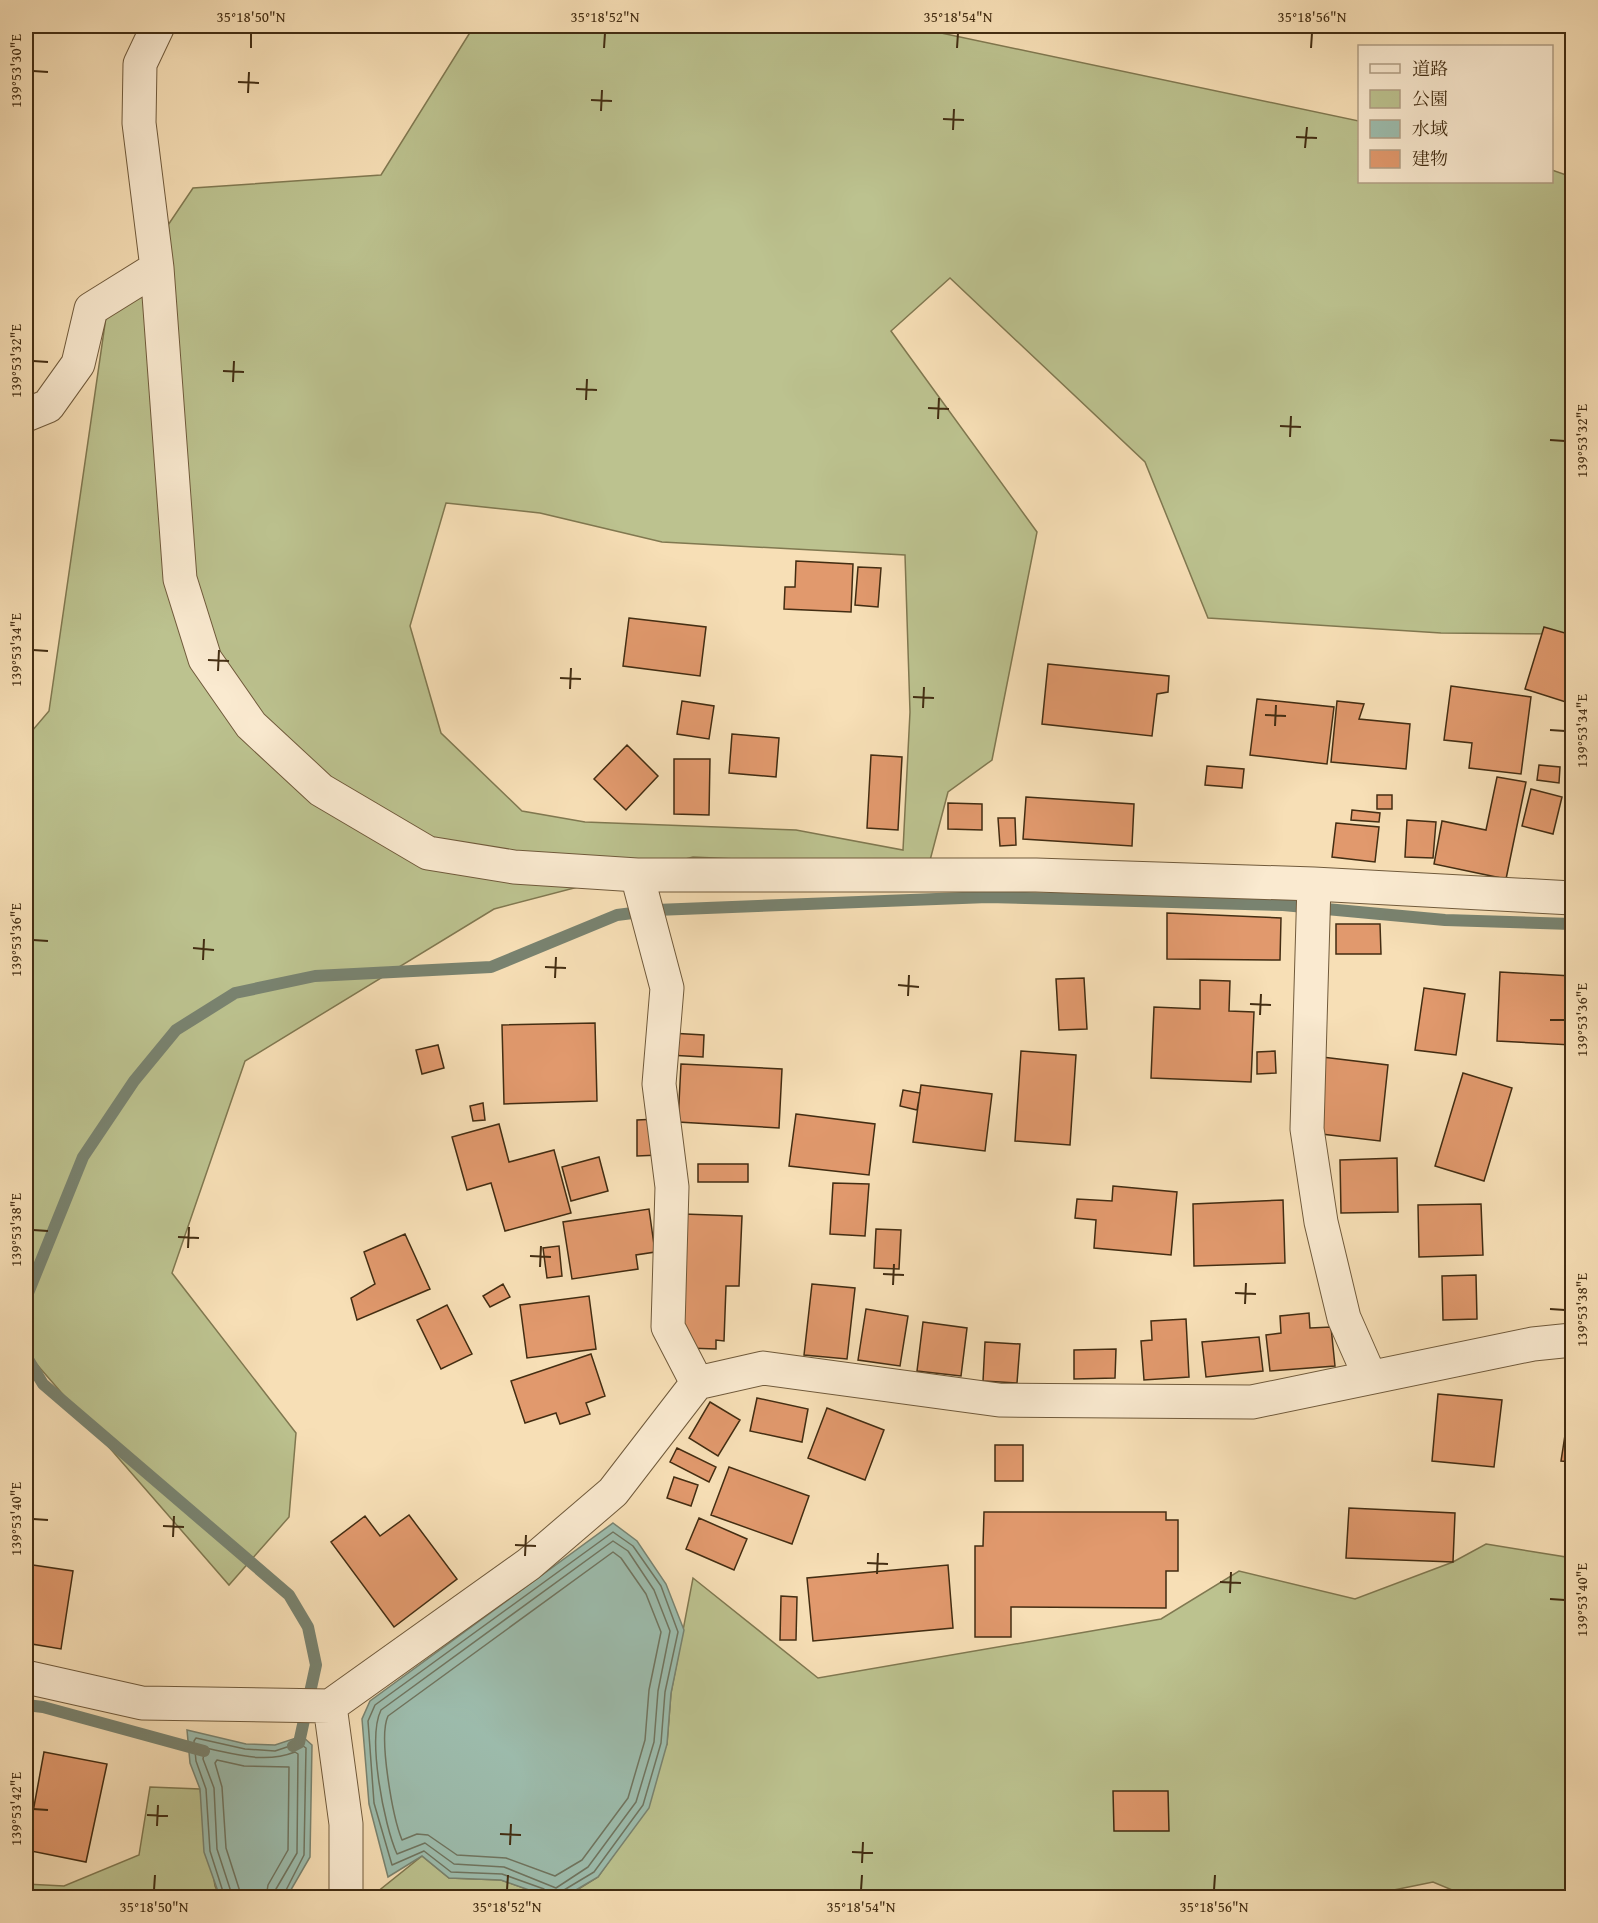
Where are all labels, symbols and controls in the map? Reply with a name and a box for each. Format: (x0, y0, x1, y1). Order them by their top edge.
text: 35°18'50"N (217, 6, 286, 27)
text: 35°18'52"N (571, 6, 640, 27)
text: 35°18'54"N (924, 6, 993, 27)
text: 35°18'56"N (1278, 6, 1347, 27)
text: 139°53'30"E (5, 34, 26, 108)
legend (1358, 45, 1553, 183)
text: 道路 (1412, 55, 1448, 82)
text: 公園 (1412, 85, 1448, 112)
text: 水域 (1412, 115, 1448, 142)
text: 建物 (1412, 145, 1448, 172)
text: 139°53'32"E (5, 324, 26, 398)
text: 139°53'32"E (1571, 404, 1592, 478)
text: 139°53'34"E (5, 613, 26, 687)
text: 139°53'34"E (1571, 694, 1592, 768)
text: 139°53'36"E (5, 903, 26, 977)
text: 139°53'36"E (1571, 983, 1592, 1057)
text: 139°53'38"E (5, 1193, 26, 1267)
text: 139°53'38"E (1571, 1273, 1592, 1347)
text: 139°53'40"E (5, 1482, 26, 1556)
text: 139°53'40"E (1571, 1563, 1592, 1637)
text: 139°53'42"E (5, 1772, 26, 1846)
text: 35°18'50"N (120, 1896, 189, 1917)
text: 35°18'52"N (473, 1896, 542, 1917)
text: 35°18'54"N (827, 1896, 896, 1917)
text: 35°18'56"N (1180, 1896, 1249, 1917)

